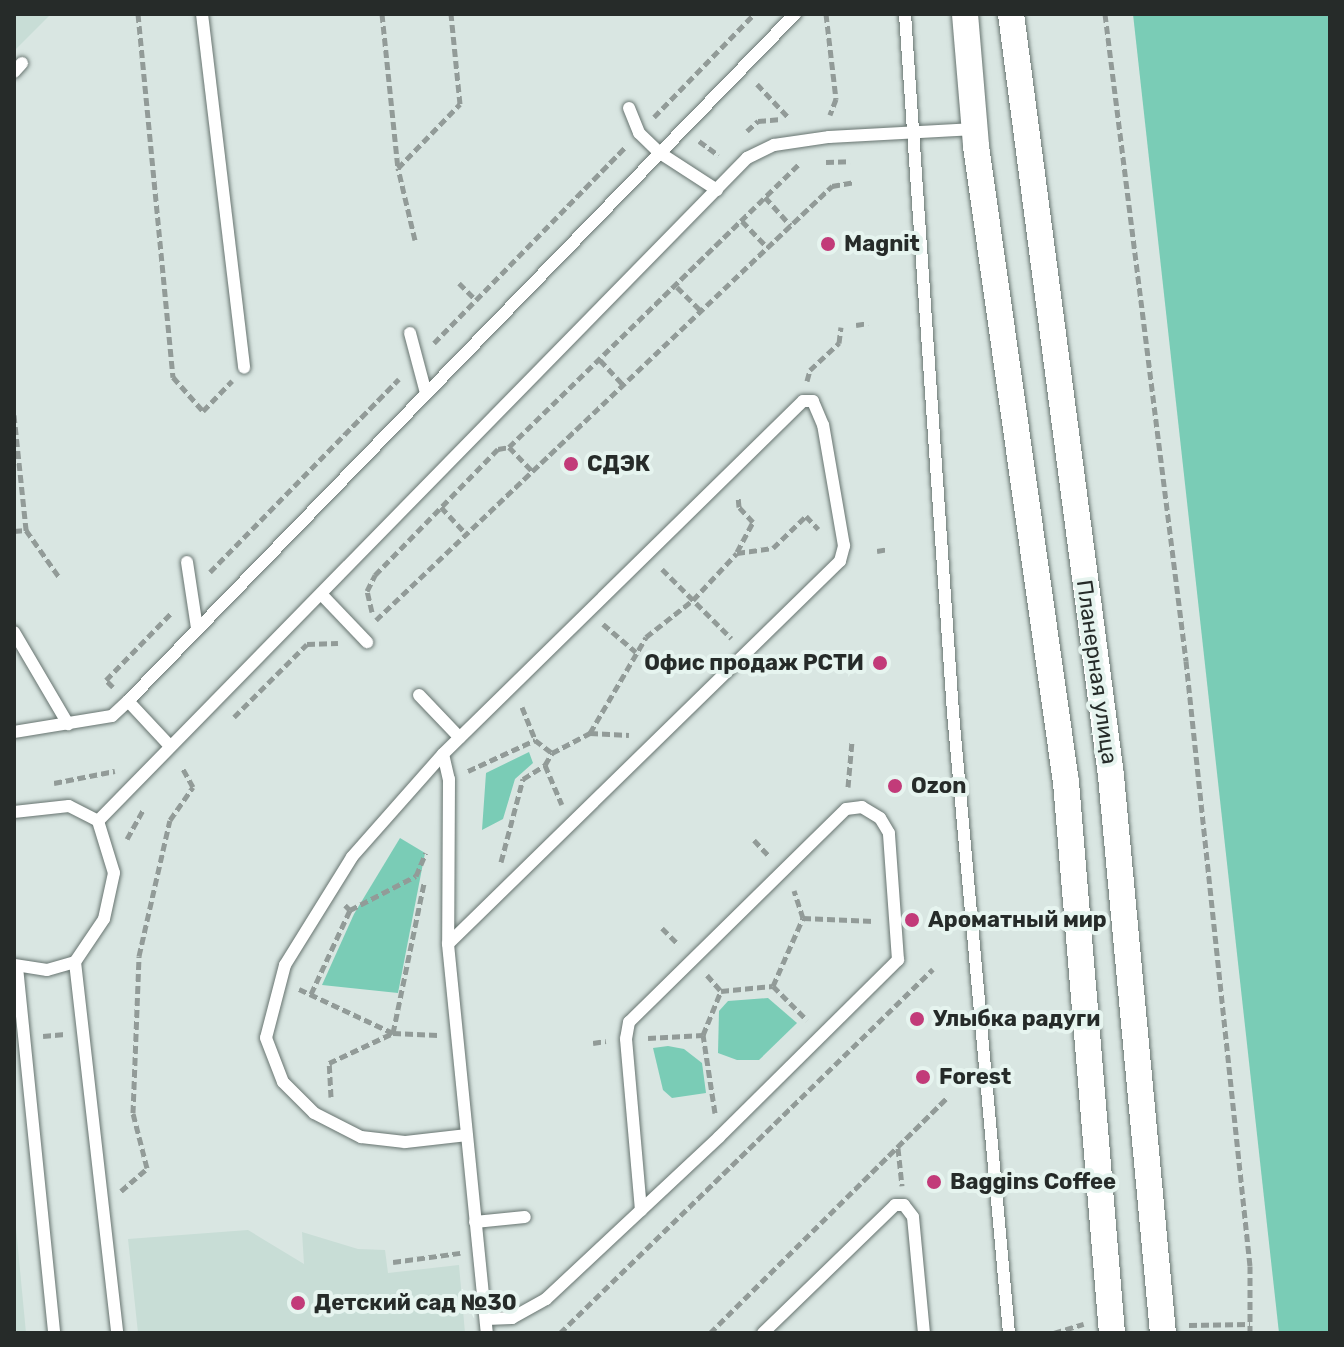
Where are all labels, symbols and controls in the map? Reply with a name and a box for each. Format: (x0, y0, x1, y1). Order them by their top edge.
place label: Magnit (844, 231, 920, 257)
marker: Magnit (819, 235, 837, 253)
place label: СДЭК (587, 451, 650, 477)
marker: СДЭК (562, 455, 580, 473)
street label: Планерная улица (1071, 578, 1123, 766)
place label: Офис продаж РСТИ (644, 650, 864, 676)
marker: Офис продаж РСТИ (871, 654, 889, 672)
place label: Ozon (911, 773, 966, 799)
marker: Ozon (886, 777, 904, 795)
place label: Ароматный мир (928, 907, 1107, 933)
marker: Ароматный мир (903, 911, 921, 929)
place label: Улыбка радуги (933, 1006, 1100, 1032)
marker: Улыбка радуги (908, 1010, 926, 1028)
place label: Forest (939, 1064, 1011, 1090)
marker: Forest (914, 1068, 932, 1086)
place label: Baggins Coffee (950, 1169, 1116, 1195)
marker: Baggins Coffee (925, 1173, 943, 1191)
place label: Детский сад №30 (314, 1290, 517, 1316)
marker: Детский сад №30 (289, 1294, 307, 1312)

